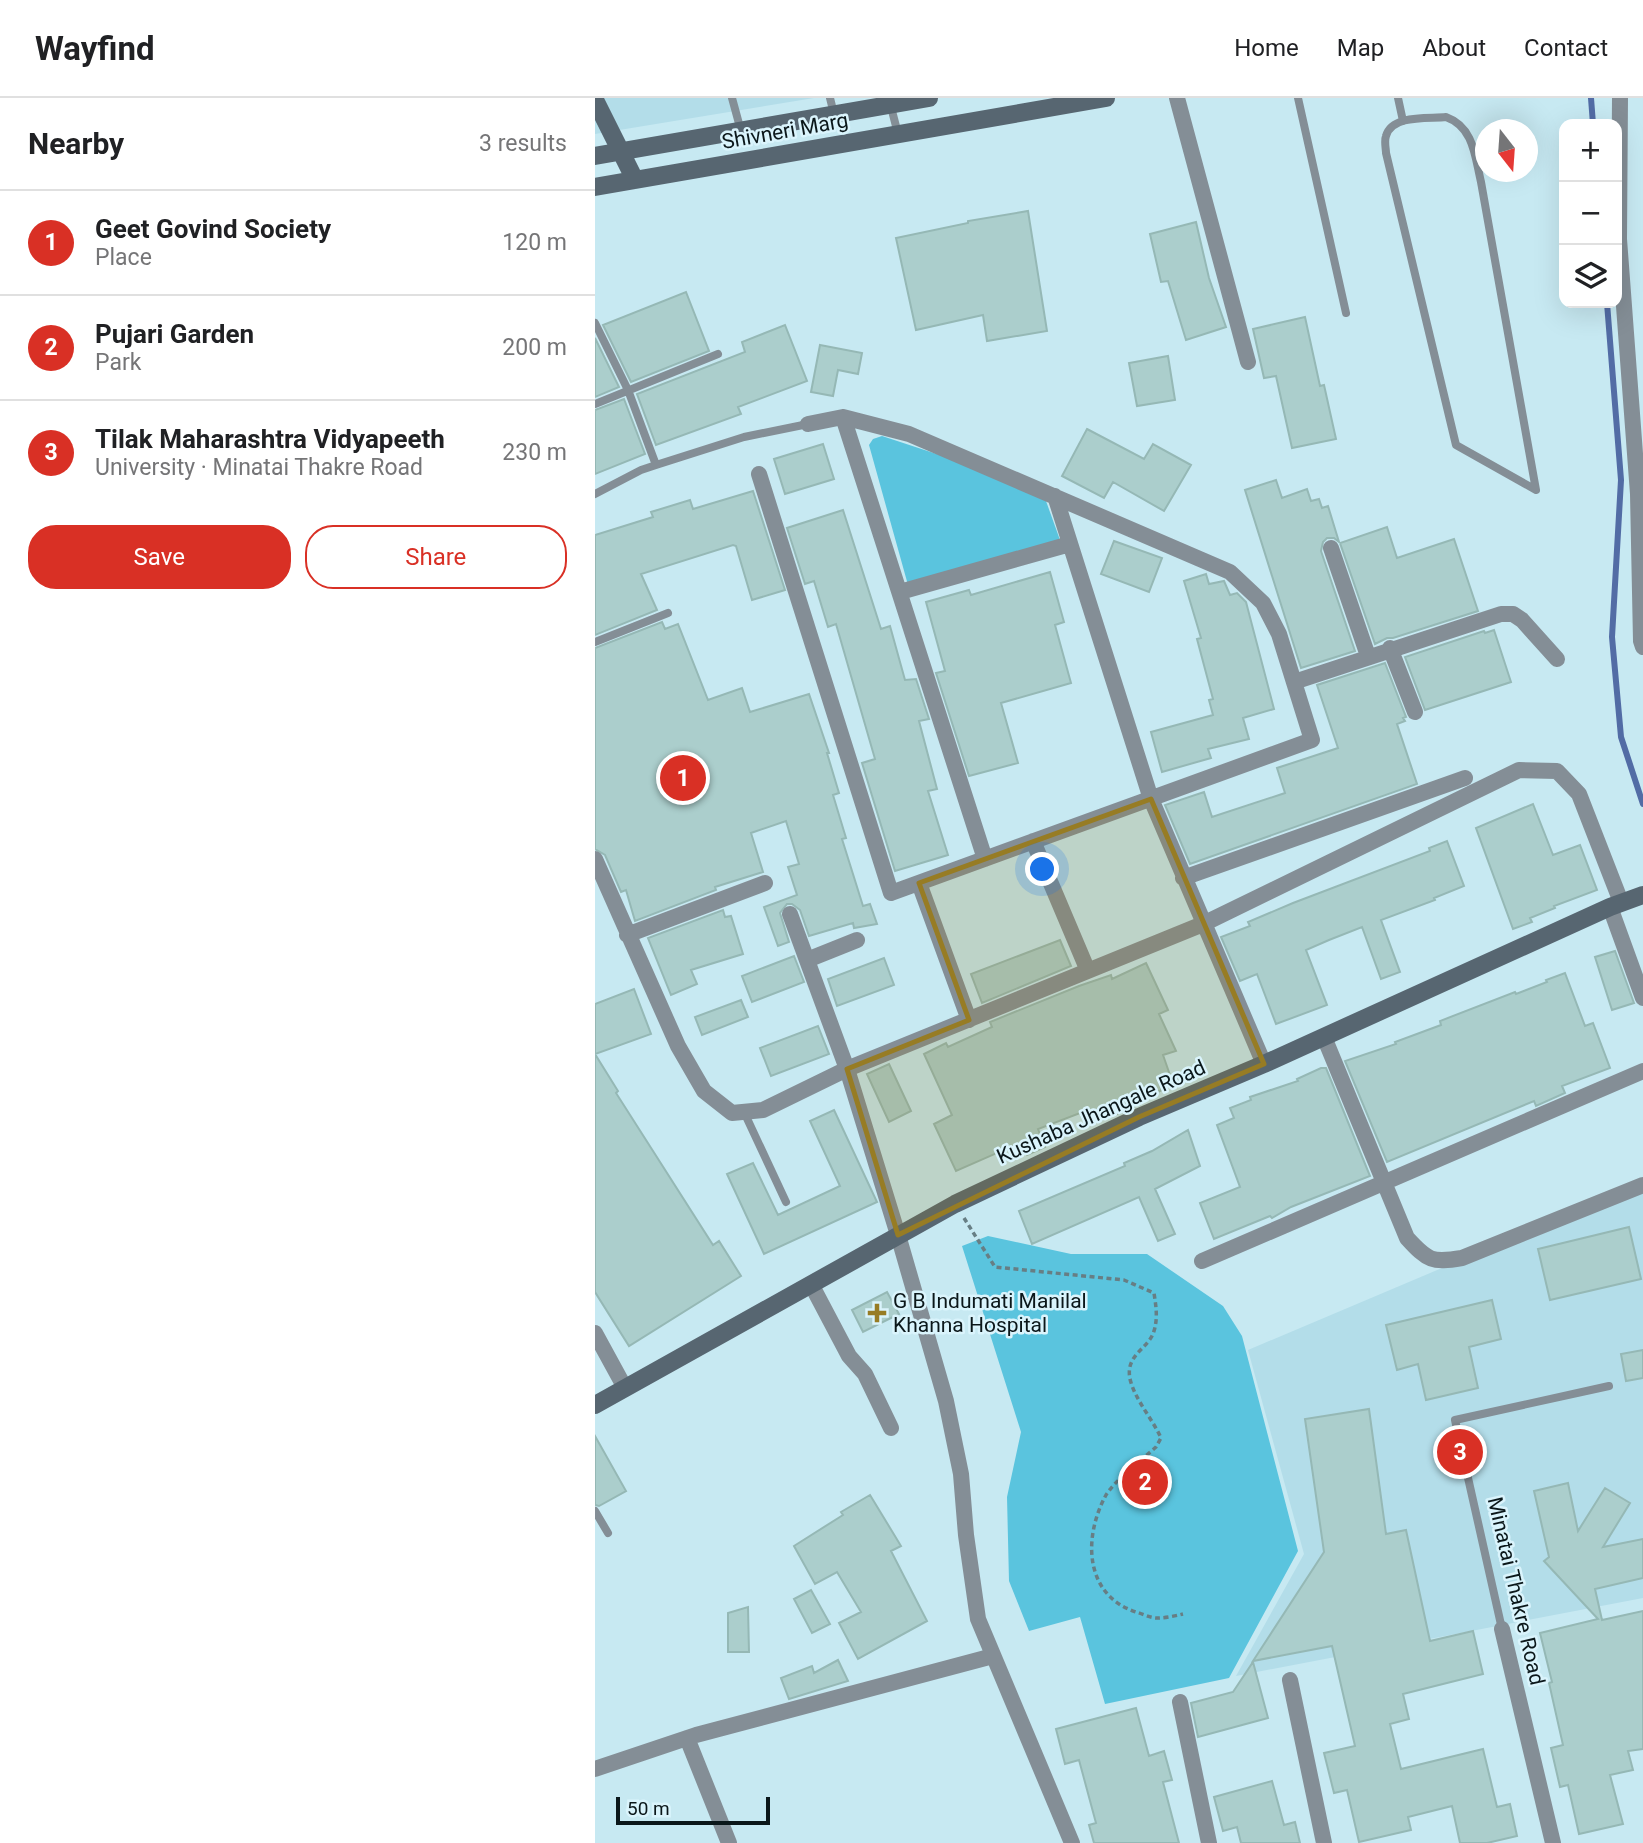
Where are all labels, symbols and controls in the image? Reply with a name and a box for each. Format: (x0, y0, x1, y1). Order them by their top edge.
text: Wayfind (35, 29, 155, 68)
text: Home (1234, 34, 1299, 62)
text: Map (1337, 34, 1384, 62)
text: About (1422, 34, 1486, 62)
text: Contact (1524, 34, 1608, 62)
street label: Shivneri Marg (720, 108, 850, 154)
north arrow (1475, 119, 1538, 182)
map controls (1559, 119, 1622, 308)
button: + (1559, 119, 1622, 182)
text: Nearby (28, 126, 124, 161)
text: 3 results (479, 130, 567, 157)
button: − (1559, 182, 1622, 245)
text: Geet Govind Society (95, 214, 331, 244)
text: 1 (44, 229, 58, 256)
text: 120 m (502, 229, 567, 256)
text: Place (95, 244, 152, 271)
button: layers (1559, 245, 1622, 308)
text: Pujari Garden (95, 319, 254, 349)
text: 2 (44, 334, 58, 361)
text: 200 m (502, 334, 567, 361)
text: Park (95, 349, 141, 376)
text: Tilak Maharashtra Vidyapeeth (95, 424, 445, 454)
text: 3 (44, 439, 58, 466)
text: 230 m (502, 439, 567, 466)
text: University · Minatai Thakre Road (95, 454, 423, 481)
button: Save (28, 525, 291, 589)
button: Share (305, 525, 567, 589)
pin: 1 (660, 752, 706, 804)
your location (1025, 852, 1059, 886)
street label: Kushaba Jhangale Road (993, 1055, 1209, 1169)
place label: G B Indumati Manilal Khanna Hospital (893, 1289, 1087, 1337)
marker: G B Indumati Manilal Khanna Hospital (867, 1303, 887, 1323)
pin: 3 (1437, 1426, 1483, 1478)
pin: 2 (1122, 1456, 1168, 1508)
street label: Minatai Thakre Road (1483, 1495, 1549, 1687)
scale bar (616, 1794, 770, 1826)
text: 50 m (627, 1797, 670, 1820)

